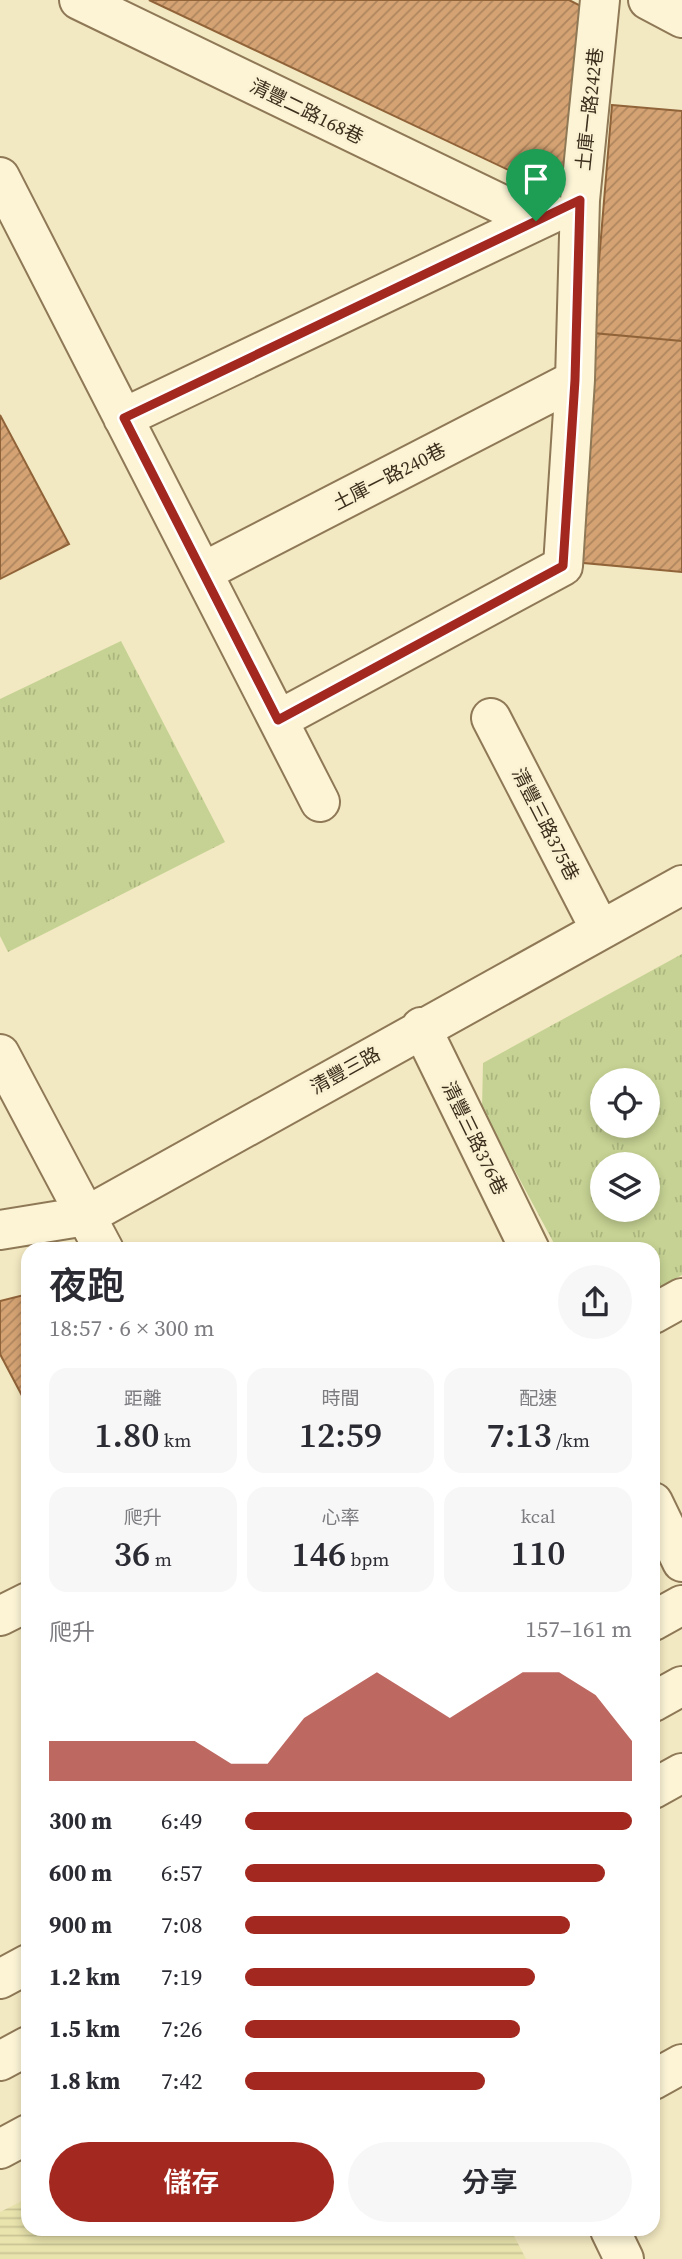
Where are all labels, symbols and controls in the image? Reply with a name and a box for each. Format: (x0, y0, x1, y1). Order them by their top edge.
street label: 土庫一路242巷 (570, 46, 608, 172)
street label: 清豐二路168巷 (246, 72, 368, 150)
pin (506, 149, 566, 221)
icon: arrive (517, 160, 555, 198)
street label: 土庫一路240巷 (328, 436, 450, 516)
street label: 清豐三路375巷 (506, 763, 586, 885)
street label: 清豐三路 (305, 1040, 385, 1100)
map controls (590, 1068, 660, 1222)
button: locate (590, 1068, 660, 1138)
street label: 清豐三路376巷 (436, 1077, 514, 1199)
button: layers (590, 1152, 660, 1222)
text: 夜跑 (49, 1260, 125, 1312)
button: share (558, 1265, 632, 1339)
text: 18:57 · 6 × 300 m (49, 1312, 215, 1344)
text: 距離 (124, 1385, 162, 1411)
text: 時間 (321, 1385, 360, 1411)
text: 配速 (519, 1385, 557, 1411)
text: 1.80 (94, 1411, 159, 1459)
text: 12:59 (299, 1411, 382, 1459)
text: 7:13 (487, 1411, 552, 1459)
text: km (159, 1427, 191, 1453)
text: /km (552, 1427, 590, 1453)
text: kcal (521, 1503, 555, 1529)
text: 爬升 (124, 1504, 162, 1530)
text: 心率 (321, 1504, 360, 1530)
text: 110 (511, 1529, 565, 1577)
text: 36 (114, 1530, 150, 1578)
text: 146 (291, 1530, 346, 1578)
text: m (150, 1546, 172, 1572)
text: bpm (346, 1546, 390, 1572)
text: 157–161 m (525, 1613, 632, 1645)
text: 爬升 (49, 1616, 95, 1648)
text: 300 m (49, 1805, 112, 1837)
text: 6:49 (161, 1805, 202, 1837)
text: 600 m (49, 1857, 112, 1889)
text: 6:57 (161, 1857, 202, 1889)
text: 900 m (49, 1909, 112, 1941)
text: 7:08 (161, 1909, 202, 1941)
text: 1.2 km (49, 1961, 120, 1993)
text: 7:19 (161, 1961, 202, 1993)
text: 1.5 km (49, 2013, 120, 2045)
text: 7:26 (161, 2013, 202, 2045)
text: 1.8 km (49, 2065, 120, 2097)
text: 7:42 (161, 2065, 202, 2097)
button: 儲存 (49, 2142, 334, 2222)
button: 分享 (348, 2142, 632, 2222)

